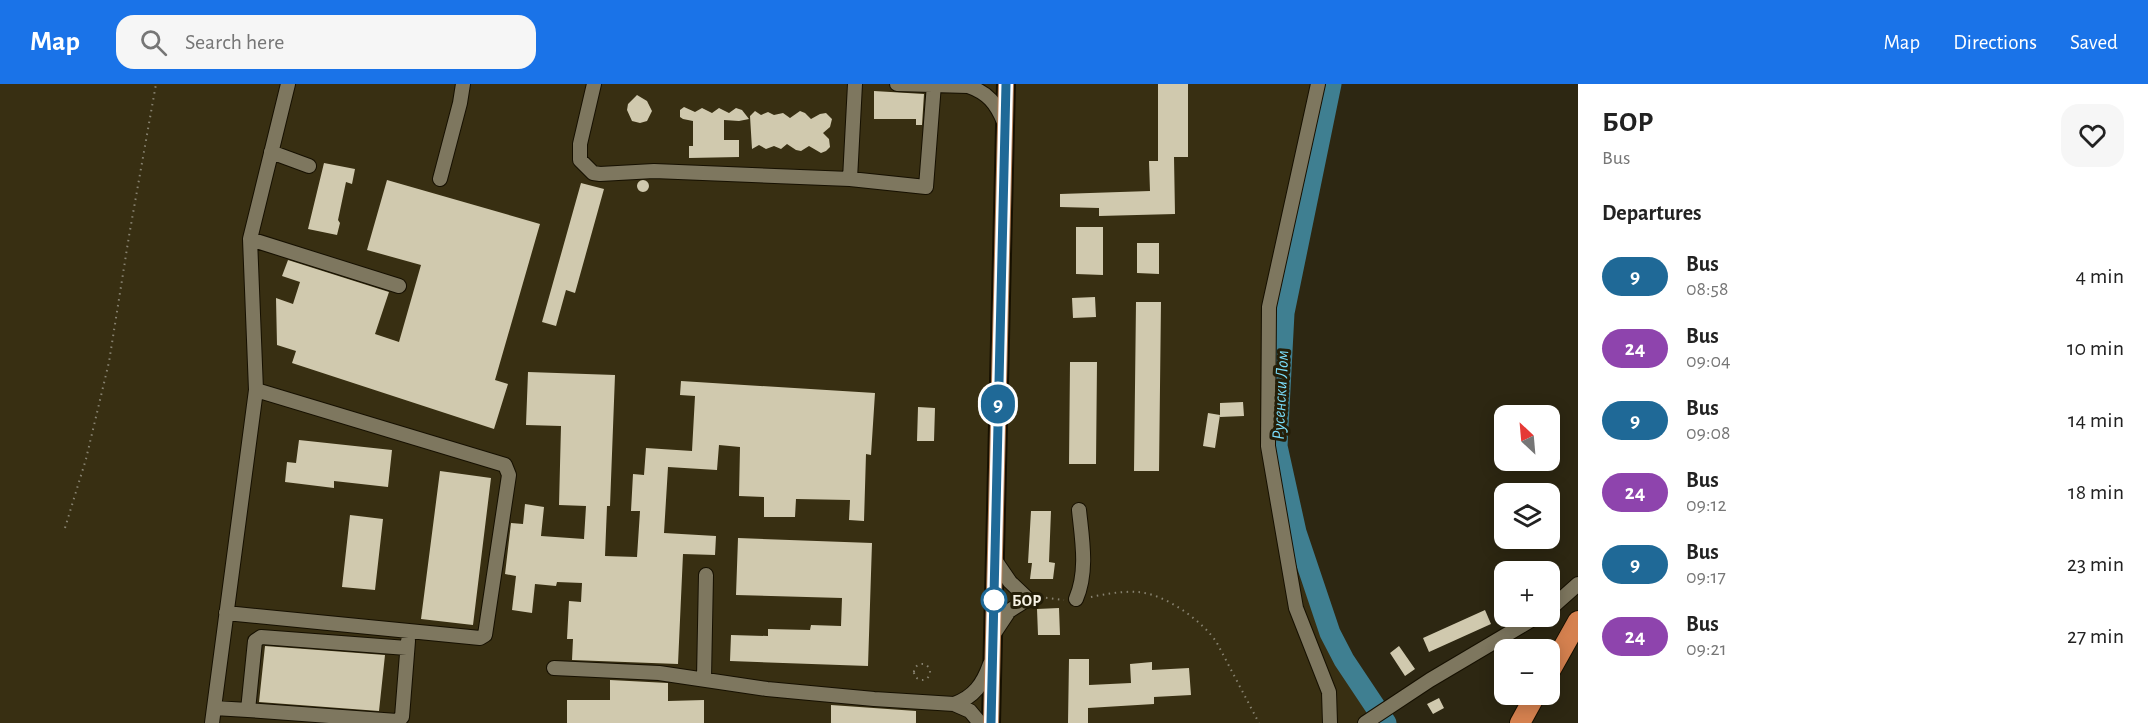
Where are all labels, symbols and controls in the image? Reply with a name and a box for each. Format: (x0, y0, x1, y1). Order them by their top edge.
search box (116, 15, 536, 69)
icon: search (137, 26, 170, 59)
text: Map (30, 28, 80, 56)
text: Search here (185, 31, 284, 53)
text: Map (1884, 32, 1920, 53)
text: Directions (1953, 32, 2037, 53)
text: Saved (2070, 32, 2118, 53)
button: heart (2061, 104, 2124, 167)
text: БОР (1602, 109, 1653, 137)
text: Bus (1602, 148, 1630, 168)
text: Departures (1602, 202, 1702, 224)
text: Bus (1686, 253, 1719, 275)
text: 4 min (2076, 265, 2124, 287)
text: 9 (1630, 266, 1640, 287)
text: 08:58 (1686, 279, 1728, 299)
text: Bus (1686, 325, 1719, 347)
text: 10 min (2067, 337, 2124, 359)
text: 24 (1625, 338, 1645, 359)
water label: Русенски Лом (1270, 350, 1292, 440)
text: 09:04 (1686, 351, 1731, 371)
line badge: 9 (978, 384, 1018, 424)
text: 9 (993, 394, 1003, 415)
text: Bus (1686, 397, 1719, 419)
north arrow (1494, 405, 1560, 471)
map controls (1494, 405, 1560, 705)
text: 14 min (2068, 409, 2124, 431)
text: 9 (1630, 410, 1640, 431)
text: 09:08 (1686, 423, 1731, 443)
text: Bus (1686, 469, 1719, 491)
text: 18 min (2068, 481, 2124, 503)
text: 24 (1625, 482, 1645, 503)
button: layers (1494, 483, 1560, 549)
text: 09:12 (1686, 495, 1727, 515)
text: Bus (1686, 541, 1719, 563)
text: 23 min (2067, 553, 2124, 575)
text: 9 (1630, 554, 1640, 575)
button: + (1494, 561, 1560, 627)
text: 09:17 (1686, 567, 1726, 587)
marker: БОР (981, 587, 1007, 613)
place label: БОР (1012, 593, 1041, 609)
text: Bus (1686, 613, 1719, 635)
text: 27 min (2067, 625, 2124, 647)
text: 24 (1625, 626, 1645, 647)
button: − (1494, 639, 1560, 705)
text: 09:21 (1686, 639, 1727, 659)

